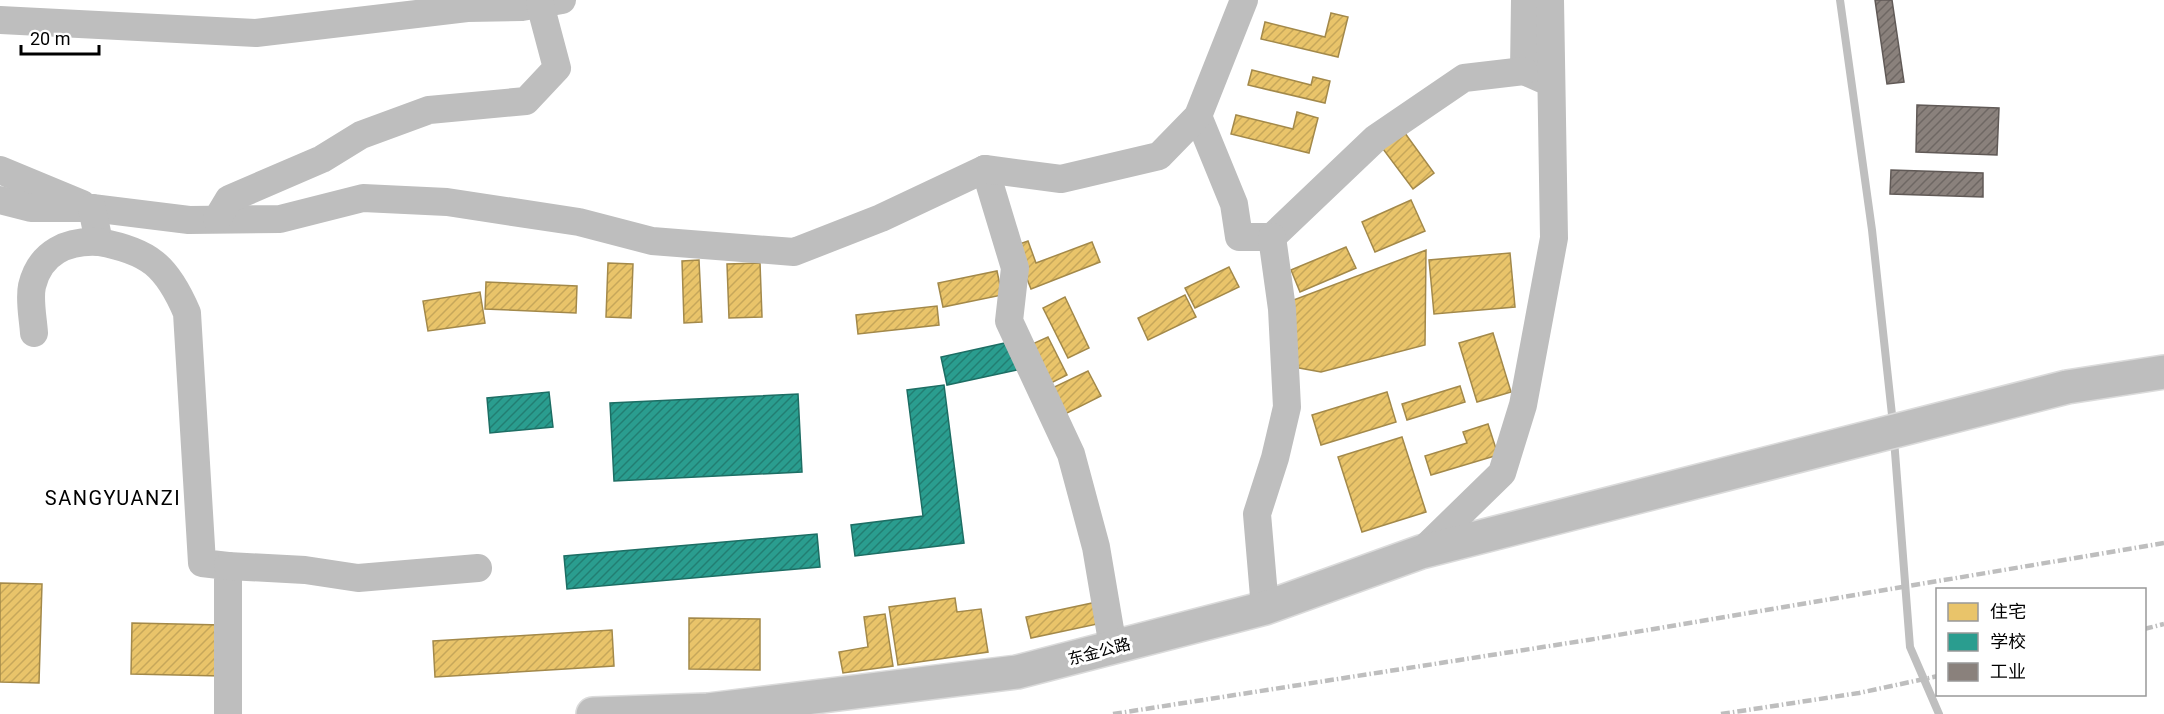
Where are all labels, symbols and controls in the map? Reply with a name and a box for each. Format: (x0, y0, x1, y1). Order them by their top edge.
scale bar (21, 18, 99, 56)
text: 20 m (30, 28, 70, 49)
district label: SANGYUANZI (45, 486, 181, 510)
legend (1936, 588, 2146, 696)
text: 住宅 (1990, 601, 2026, 622)
text: 学校 (1990, 631, 2026, 652)
street label: 东金公路 (1066, 634, 1133, 669)
text: 工业 (1990, 661, 2026, 682)

